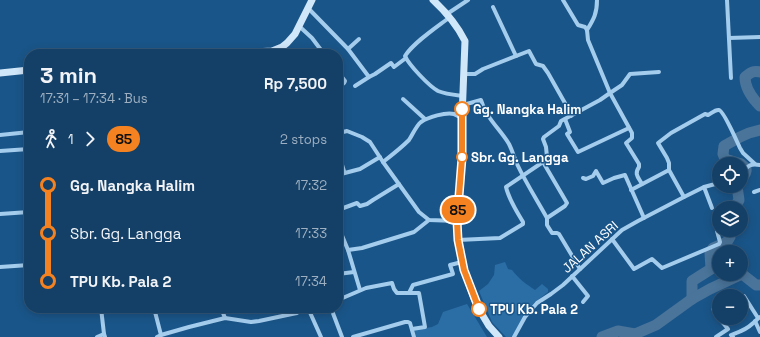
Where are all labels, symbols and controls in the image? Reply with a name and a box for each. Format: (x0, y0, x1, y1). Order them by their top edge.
text: 3 min (40, 61, 97, 89)
text: Rp 7,500 (264, 74, 327, 93)
text: 17:31 – 17:34 · Bus (40, 90, 148, 107)
marker: Gg. Nangka Halim (454, 101, 470, 117)
place label: Gg. Nangka Halim (473, 101, 581, 118)
icon: walk (40, 128, 62, 150)
icon: forward (79, 128, 101, 150)
text: 85 (115, 130, 132, 148)
text: 1 (68, 131, 73, 148)
text: 2 stops (280, 131, 327, 148)
place label: Sbr. Gg. Langga (471, 149, 569, 166)
marker: Sbr. Gg. Langga (456, 151, 468, 163)
map controls (712, 157, 748, 325)
button: locate (712, 157, 748, 193)
text: Gg. Nangka Halim (70, 176, 195, 195)
text: 17:32 (295, 177, 327, 194)
line badge: 85 (440, 197, 476, 223)
text: 85 (450, 201, 466, 219)
button: layers (712, 201, 748, 237)
street label: JALAN ASRI (558, 217, 622, 277)
text: Sbr. Gg. Langga (70, 224, 181, 243)
text: 17:33 (295, 225, 327, 242)
button: + (712, 245, 748, 281)
text: TPU Kb. Pala 2 (70, 272, 171, 291)
text: 17:34 (295, 273, 327, 290)
button: − (712, 289, 748, 325)
marker: TPU Kb. Pala 2 (471, 301, 487, 317)
place label: TPU Kb. Pala 2 (490, 301, 578, 318)

